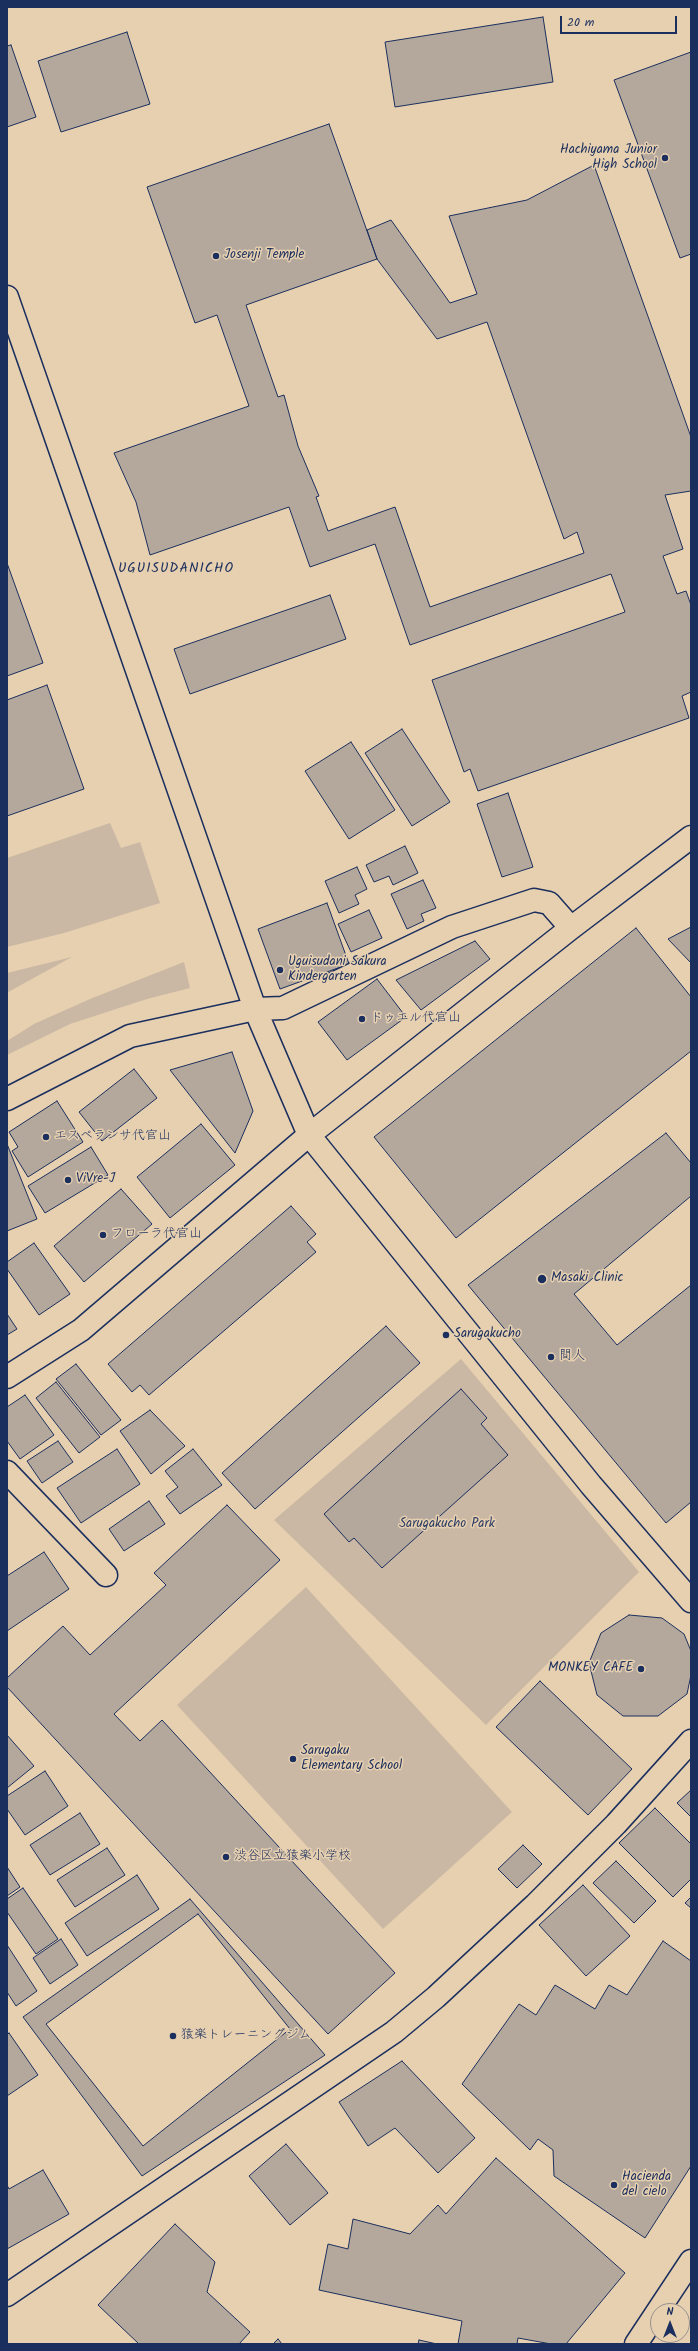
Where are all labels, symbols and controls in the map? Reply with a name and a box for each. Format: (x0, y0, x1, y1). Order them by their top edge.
scale bar (562, 8, 679, 34)
text: 20 m (567, 13, 594, 32)
place label: Hachiyama Junior High School (560, 143, 657, 174)
marker: Hachiyama Junior High School (660, 153, 670, 163)
place label: Josenji Temple (224, 248, 304, 264)
marker: Josenji Temple (211, 251, 221, 261)
district label: UGUISUDANICHO (118, 562, 234, 578)
place label: Uguisudani Sakura Kindergarten (288, 955, 387, 986)
marker: Uguisudani Sakura Kindergarten (275, 965, 285, 975)
place label: ドゥエル代官山 (370, 1011, 461, 1027)
marker: ドゥエル代官山 (357, 1014, 367, 1024)
place label: エスペランサ代官山 (54, 1129, 171, 1145)
marker: エスペランサ代官山 (41, 1132, 51, 1142)
place label: ViVre-J (76, 1172, 115, 1188)
marker: ViVre-J (63, 1175, 73, 1185)
place label: フローラ代官山 (111, 1227, 202, 1243)
marker: フローラ代官山 (98, 1230, 108, 1240)
place label: Masaki Clinic (551, 1271, 623, 1287)
marker: Masaki Clinic (536, 1273, 548, 1285)
place label: Sarugakucho (454, 1327, 521, 1343)
marker: Sarugakucho (441, 1330, 451, 1340)
place label: 間人 (559, 1349, 585, 1365)
marker: 間人 (546, 1352, 556, 1362)
park label: Sarugakucho Park (399, 1517, 495, 1533)
place label: MONKEY CAFE (548, 1661, 633, 1677)
marker: MONKEY CAFE (636, 1664, 646, 1674)
place label: Sarugaku Elementary School (301, 1744, 402, 1775)
marker: Sarugaku Elementary School (288, 1754, 298, 1764)
place label: 渋谷区立猿楽小学校 (234, 1849, 351, 1865)
marker: 渋谷区立猿楽小学校 (221, 1852, 231, 1862)
place label: 猿楽トレーニングジム (181, 2028, 312, 2044)
marker: 猿楽トレーニングジム (168, 2031, 178, 2041)
place label: Hacienda del cielo (622, 2170, 671, 2201)
marker: Hacienda del cielo (609, 2180, 619, 2190)
north arrow (650, 2303, 690, 2343)
text: N (667, 2303, 673, 2321)

